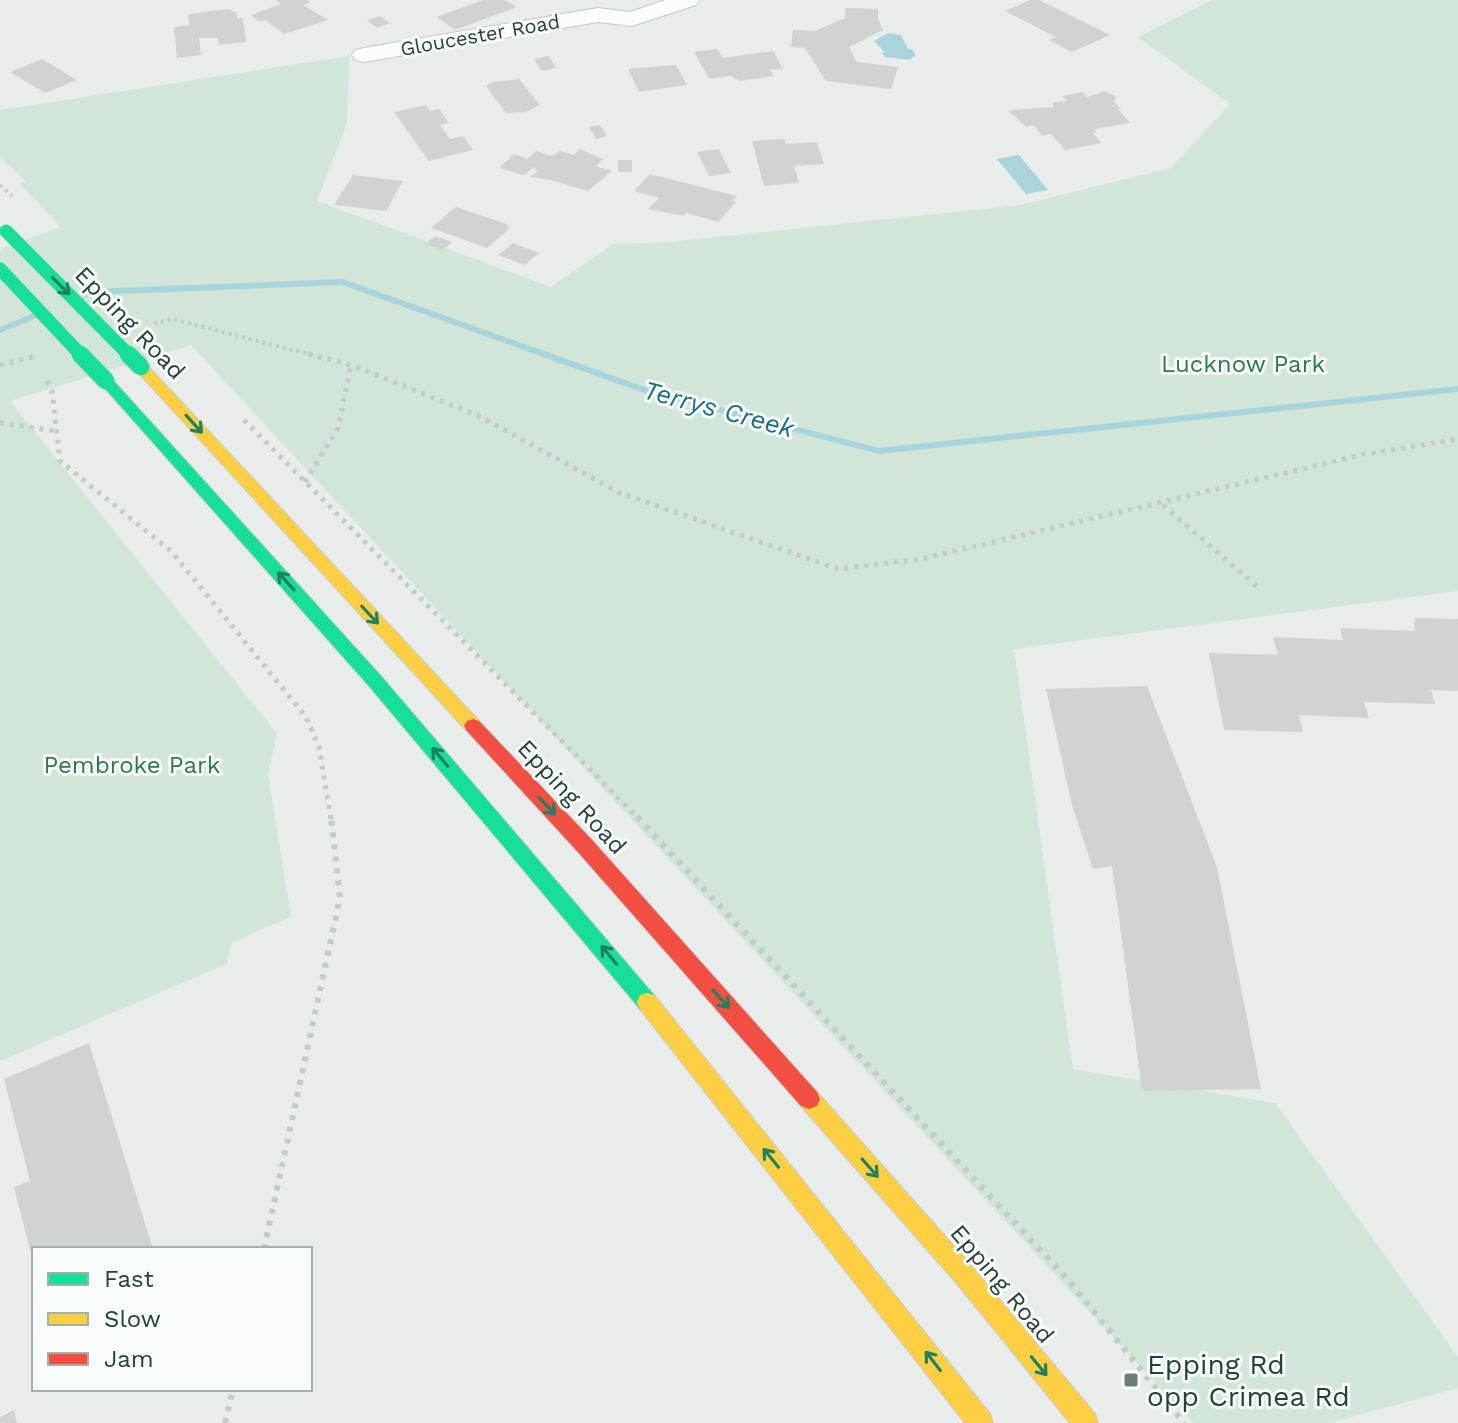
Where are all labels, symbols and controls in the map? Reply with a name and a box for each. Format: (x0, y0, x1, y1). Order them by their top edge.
street label: Gloucester Road (398, 9, 562, 61)
street label: Epping Road (69, 261, 191, 385)
one-way arrow (52, 276, 71, 296)
park label: Lucknow Park (1161, 350, 1325, 378)
water label: Terrys Creek (641, 375, 798, 444)
one-way arrow (184, 414, 202, 434)
one-way arrow (277, 572, 295, 592)
one-way arrow (361, 605, 379, 625)
street label: Epping Road (512, 734, 632, 860)
one-way arrow (431, 747, 449, 768)
park label: Pembroke Park (44, 751, 221, 779)
one-way arrow (538, 795, 556, 815)
one-way arrow (600, 945, 618, 966)
one-way arrow (712, 989, 730, 1009)
one-way arrow (763, 1148, 780, 1169)
one-way arrow (861, 1158, 879, 1178)
street label: Epping Road (944, 1219, 1060, 1349)
legend (32, 1247, 312, 1391)
text: Fast (104, 1265, 154, 1293)
text: Slow (104, 1305, 161, 1333)
text: Jam (104, 1345, 154, 1373)
place label: Epping Rd opp Crimea Rd (1147, 1348, 1350, 1413)
one-way arrow (925, 1351, 942, 1372)
one-way arrow (1030, 1355, 1048, 1376)
marker: Epping Rd opp Crimea Rd (1122, 1371, 1140, 1389)

